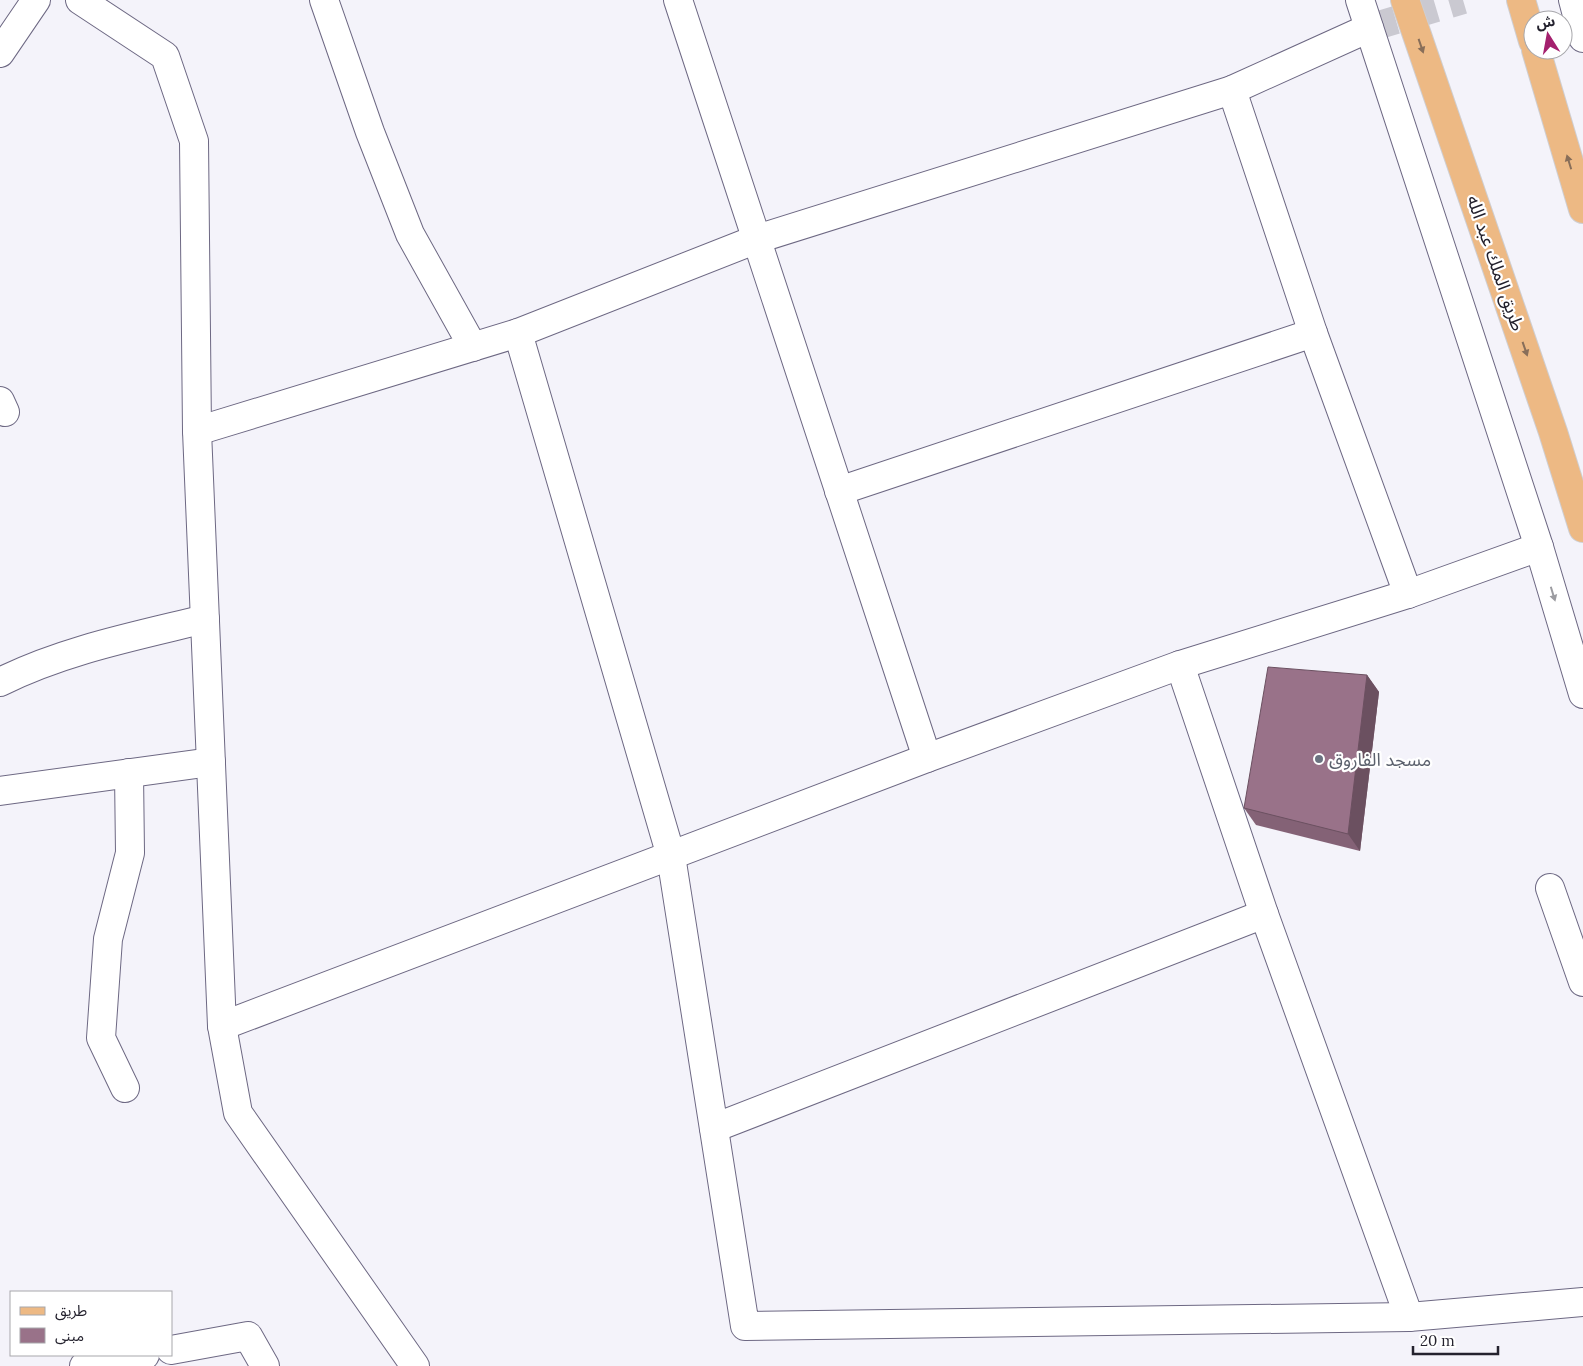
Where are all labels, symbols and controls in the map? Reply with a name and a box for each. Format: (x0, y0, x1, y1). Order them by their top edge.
north arrow (1523, 10, 1573, 60)
text: ش (1534, 12, 1557, 33)
one-way arrow (1417, 39, 1425, 54)
one-way arrow (1565, 154, 1573, 169)
street label: طريق الملك عبد الله (1462, 192, 1530, 334)
one-way arrow (1521, 342, 1529, 357)
one-way arrow (1550, 587, 1558, 602)
place label: مسجد الفاروق (1329, 748, 1431, 771)
marker: مسجد الفاروق (1313, 753, 1325, 765)
legend (10, 1291, 172, 1356)
text: طريق (55, 1301, 87, 1321)
scale bar (1413, 1324, 1498, 1356)
text: مبنى (55, 1326, 84, 1345)
text: 20 m (1420, 1331, 1455, 1350)

